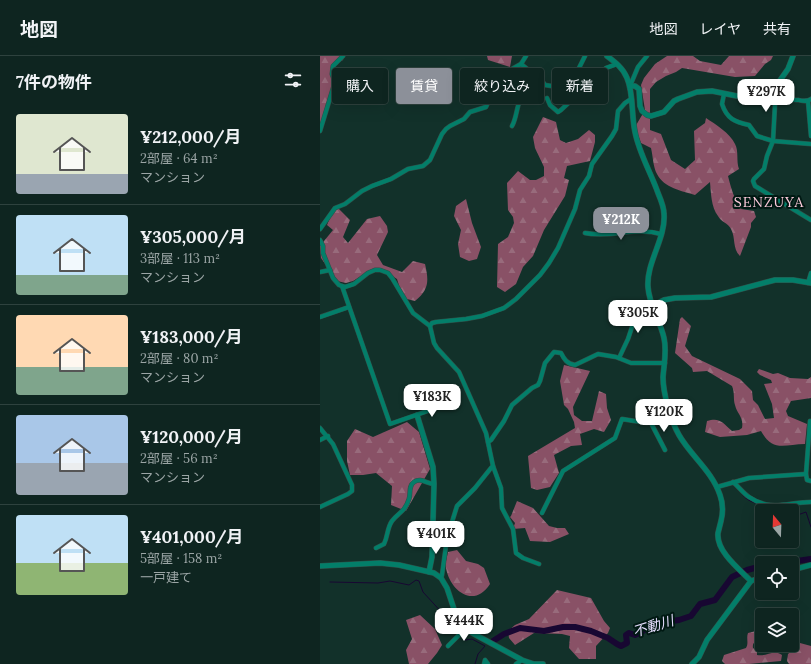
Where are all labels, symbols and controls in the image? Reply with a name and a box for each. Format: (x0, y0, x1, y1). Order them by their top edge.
text: 地図 (20, 17, 58, 41)
text: 地図 (649, 20, 677, 38)
text: レイヤ (699, 20, 741, 38)
text: 共有 (763, 20, 791, 38)
chip: 購入 (332, 68, 388, 104)
chip: 賃貸 (396, 68, 452, 104)
chip: 絞り込み (460, 68, 544, 104)
chip: 新着 (552, 68, 608, 104)
icon: filters (282, 69, 304, 91)
text: 7件の物件 (16, 71, 92, 93)
pin: ¥297K (738, 79, 794, 113)
text: ¥297K (746, 83, 786, 100)
text: ¥212,000/月 (140, 126, 242, 148)
icon: home (48, 130, 96, 178)
text: 2部屋 · 64 m² (140, 150, 218, 167)
text: マンション (140, 169, 205, 186)
district label: SENZUYA (734, 193, 804, 211)
pin: ¥212K (593, 207, 649, 241)
text: ¥212K (602, 211, 640, 228)
text: ¥305,000/月 (140, 226, 246, 248)
icon: home (48, 231, 96, 279)
text: 3部屋 · 113 m² (140, 250, 220, 267)
text: マンション (140, 269, 205, 286)
pin: ¥305K (610, 300, 666, 334)
text: ¥305K (617, 304, 659, 321)
text: ¥183,000/月 (140, 326, 243, 348)
icon: home (48, 331, 96, 379)
text: 2部屋 · 80 m² (140, 350, 219, 367)
text: マンション (140, 369, 205, 386)
pin: ¥183K (404, 384, 460, 418)
text: ¥183K (413, 388, 451, 405)
pin: ¥120K (636, 399, 692, 433)
text: ¥120K (644, 403, 684, 420)
text: ¥120,000/月 (140, 426, 243, 448)
icon: home (48, 431, 96, 479)
text: 2部屋 · 56 m² (140, 450, 218, 467)
text: マンション (140, 469, 205, 486)
north arrow (755, 504, 799, 548)
map controls (755, 504, 799, 652)
pin: ¥401K (408, 521, 464, 555)
text: ¥401K (416, 525, 456, 542)
text: ¥401,000/月 (140, 526, 244, 548)
icon: home (48, 531, 96, 579)
text: 5部屋 · 158 m² (140, 550, 222, 567)
button: locate (755, 556, 799, 600)
text: 一戸建て (140, 569, 192, 586)
pin: ¥444K (436, 608, 492, 642)
button: layers (755, 608, 799, 652)
water label: 不動川 (630, 611, 678, 641)
text: ¥444K (444, 612, 484, 629)

